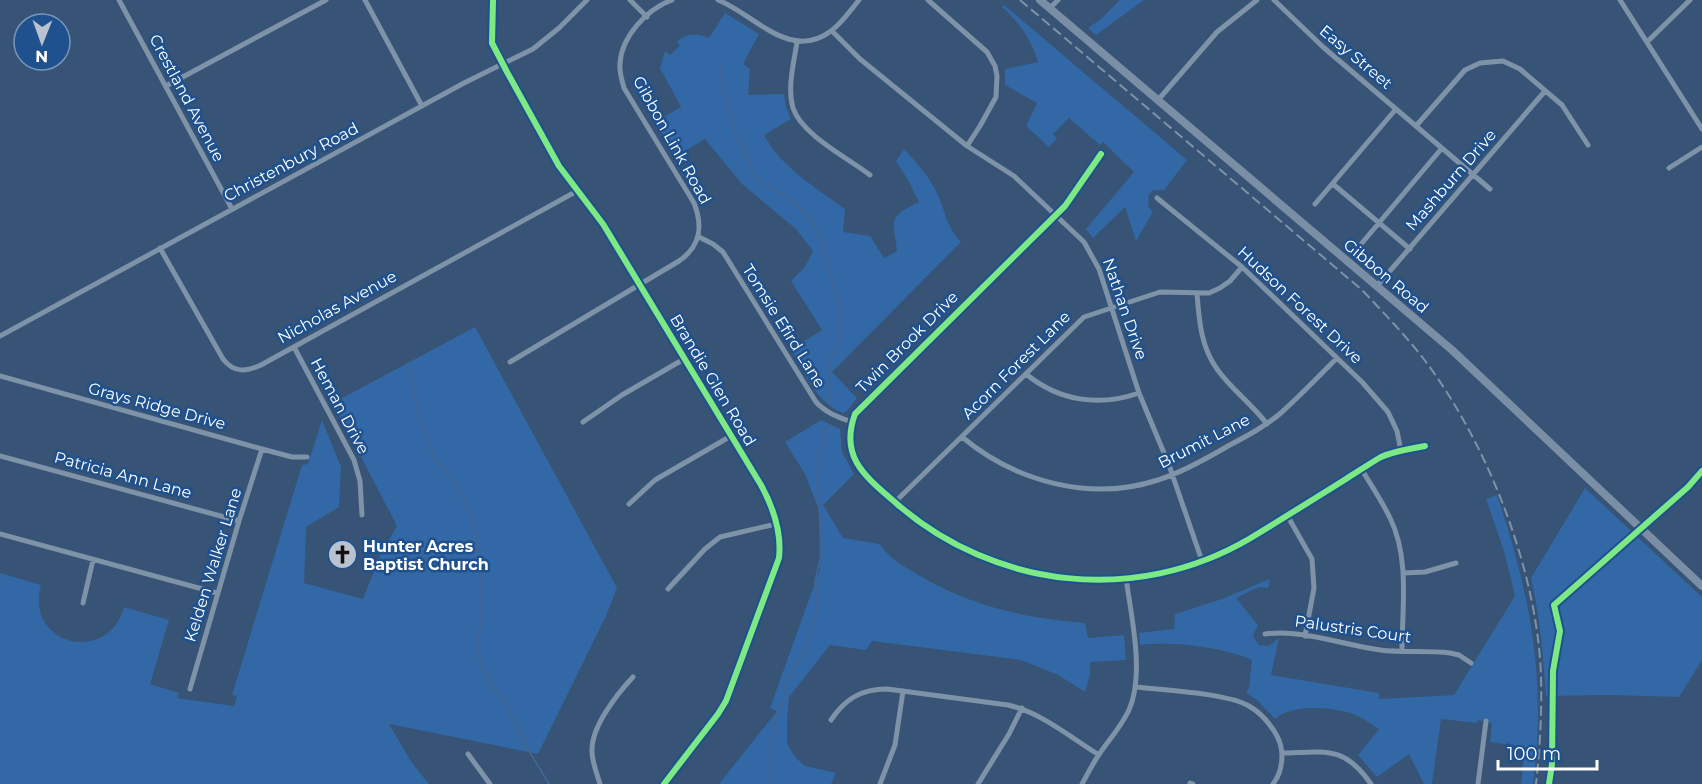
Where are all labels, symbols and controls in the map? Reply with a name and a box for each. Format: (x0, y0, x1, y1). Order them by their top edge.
north arrow (12, 12, 72, 72)
street label: Easy Street (1316, 21, 1397, 93)
street label: Crestland Avenue (145, 31, 229, 165)
text: N (35, 47, 48, 66)
street label: Gibbon Link Road (629, 73, 715, 207)
street label: Christenbury Road (220, 118, 362, 206)
street label: Mashburn Drive (1402, 125, 1500, 235)
street label: Gibbon Road (1340, 235, 1432, 317)
street label: Hudson Forest Drive (1234, 242, 1366, 368)
street label: Nathan Drive (1099, 256, 1151, 362)
street label: Tomsie Efird Lane (738, 261, 830, 391)
street label: Nicholas Avenue (274, 266, 400, 348)
street label: Twin Brook Drive (852, 287, 962, 397)
street label: Acorn Forest Lane (958, 307, 1074, 423)
street label: Brandie Glen Road (666, 311, 760, 449)
street label: Heman Drive (307, 355, 373, 457)
street label: Grays Ridge Drive (86, 379, 228, 433)
street label: Brumit Lane (1155, 410, 1253, 472)
street label: Patricia Ann Lane (52, 448, 194, 502)
street label: Kelden Walker Lane (181, 486, 245, 644)
place label: Hunter Acres Baptist Church (363, 537, 489, 574)
church icon: Hunter Acres Baptist Church (326, 539, 358, 571)
street label: Palustris Court (1293, 611, 1413, 647)
scale bar (1498, 733, 1597, 771)
text: 100 m (1507, 743, 1561, 765)

